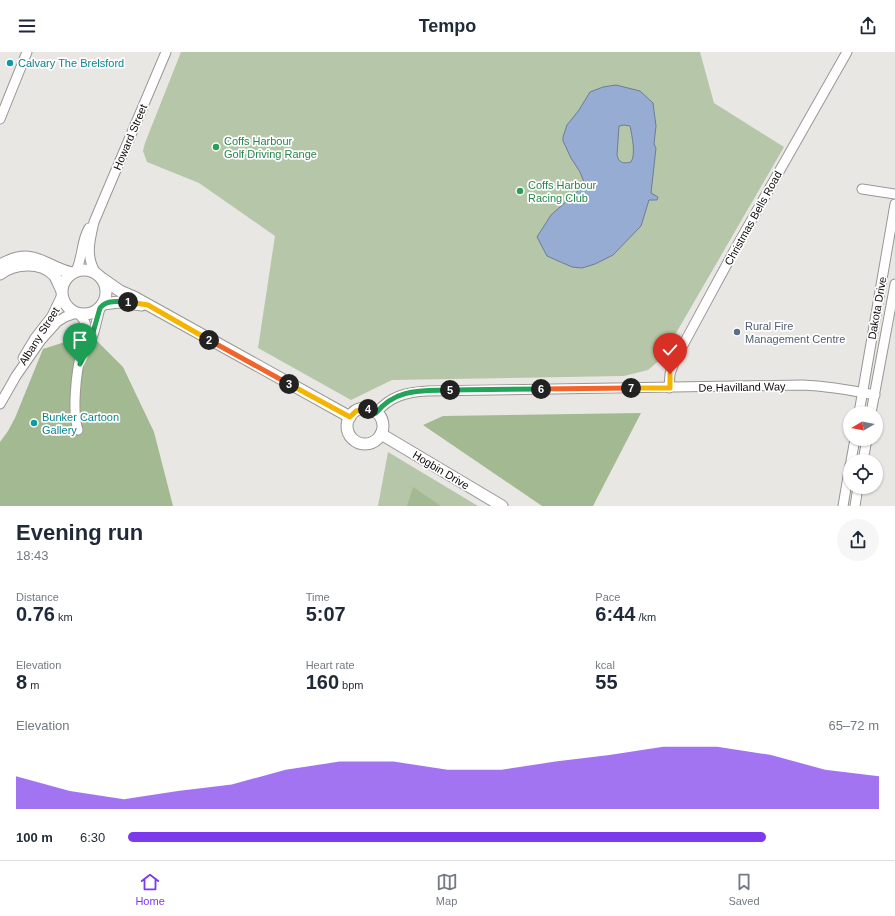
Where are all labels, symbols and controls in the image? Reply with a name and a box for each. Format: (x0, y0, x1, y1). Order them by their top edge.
icon: menu (16, 15, 38, 37)
icon: share (857, 15, 879, 37)
text: Tempo (419, 16, 476, 36)
place label: Calvary The Brelsford (18, 57, 124, 69)
marker: Calvary The Brelsford (5, 58, 15, 68)
street label: Howard Street (111, 102, 149, 172)
place label: Coffs Harbour Golf Driving Range (224, 135, 317, 160)
marker: Coffs Harbour Golf Driving Range (211, 142, 221, 152)
street label: Christmas Bells Road (722, 169, 784, 267)
place label: Coffs Harbour Racing Club (528, 179, 597, 204)
marker: Coffs Harbour Racing Club (515, 186, 525, 196)
street label: Dakota Drive (866, 276, 888, 340)
pin: 1 (118, 292, 138, 312)
text: 1 (125, 296, 131, 308)
street label: Albany Street (16, 305, 62, 367)
place label: Rural Fire Management Centre (745, 320, 845, 345)
pin (63, 323, 97, 364)
marker: Rural Fire Management Centre (732, 327, 742, 337)
icon: arrive (69, 329, 91, 351)
pin: 2 (199, 330, 219, 350)
pin (653, 333, 687, 374)
text: 2 (206, 334, 212, 346)
icon: check (659, 339, 681, 361)
pin: 3 (279, 374, 299, 394)
text: 3 (286, 378, 292, 390)
pin: 7 (621, 378, 641, 398)
pin: 6 (531, 379, 551, 399)
pin: 5 (440, 380, 460, 400)
street label: De Havilland Way (698, 380, 786, 394)
text: 7 (628, 382, 634, 394)
text: 6 (538, 383, 544, 395)
text: 5 (447, 384, 453, 396)
pin: 4 (358, 399, 378, 419)
text: 4 (365, 403, 371, 415)
north arrow (843, 406, 883, 446)
map controls (843, 406, 883, 494)
place label: Bunker Cartoon Gallery (42, 411, 119, 436)
marker: Bunker Cartoon Gallery (29, 418, 39, 428)
street label: Hogbin Drive (411, 448, 471, 492)
button: locate (843, 454, 883, 494)
button: share (837, 519, 879, 561)
text: Evening run (16, 520, 143, 545)
text: 18:43 (16, 548, 49, 563)
text: Distance (16, 591, 59, 603)
text: Time (306, 591, 330, 603)
text: Pace (595, 591, 620, 603)
text: 0.76 (16, 603, 55, 625)
text: 5:07 (306, 603, 346, 625)
text: 6:44 (595, 603, 635, 625)
text: km (55, 611, 73, 623)
text: /km (635, 611, 656, 623)
text: Elevation (16, 659, 61, 671)
text: Heart rate (306, 659, 355, 671)
text: kcal (595, 659, 615, 671)
text: 8 (16, 671, 27, 693)
text: 160 (306, 671, 339, 693)
text: 55 (595, 671, 618, 693)
text: m (27, 679, 39, 691)
text: bpm (339, 679, 364, 691)
text: Elevation (16, 718, 69, 733)
text: 65–72 m (828, 718, 879, 733)
text: 100 m (16, 830, 53, 845)
text: 6:30 (80, 830, 105, 845)
tab: Home (135, 871, 165, 907)
tab: Map (436, 871, 458, 907)
tab: Saved (728, 871, 760, 907)

